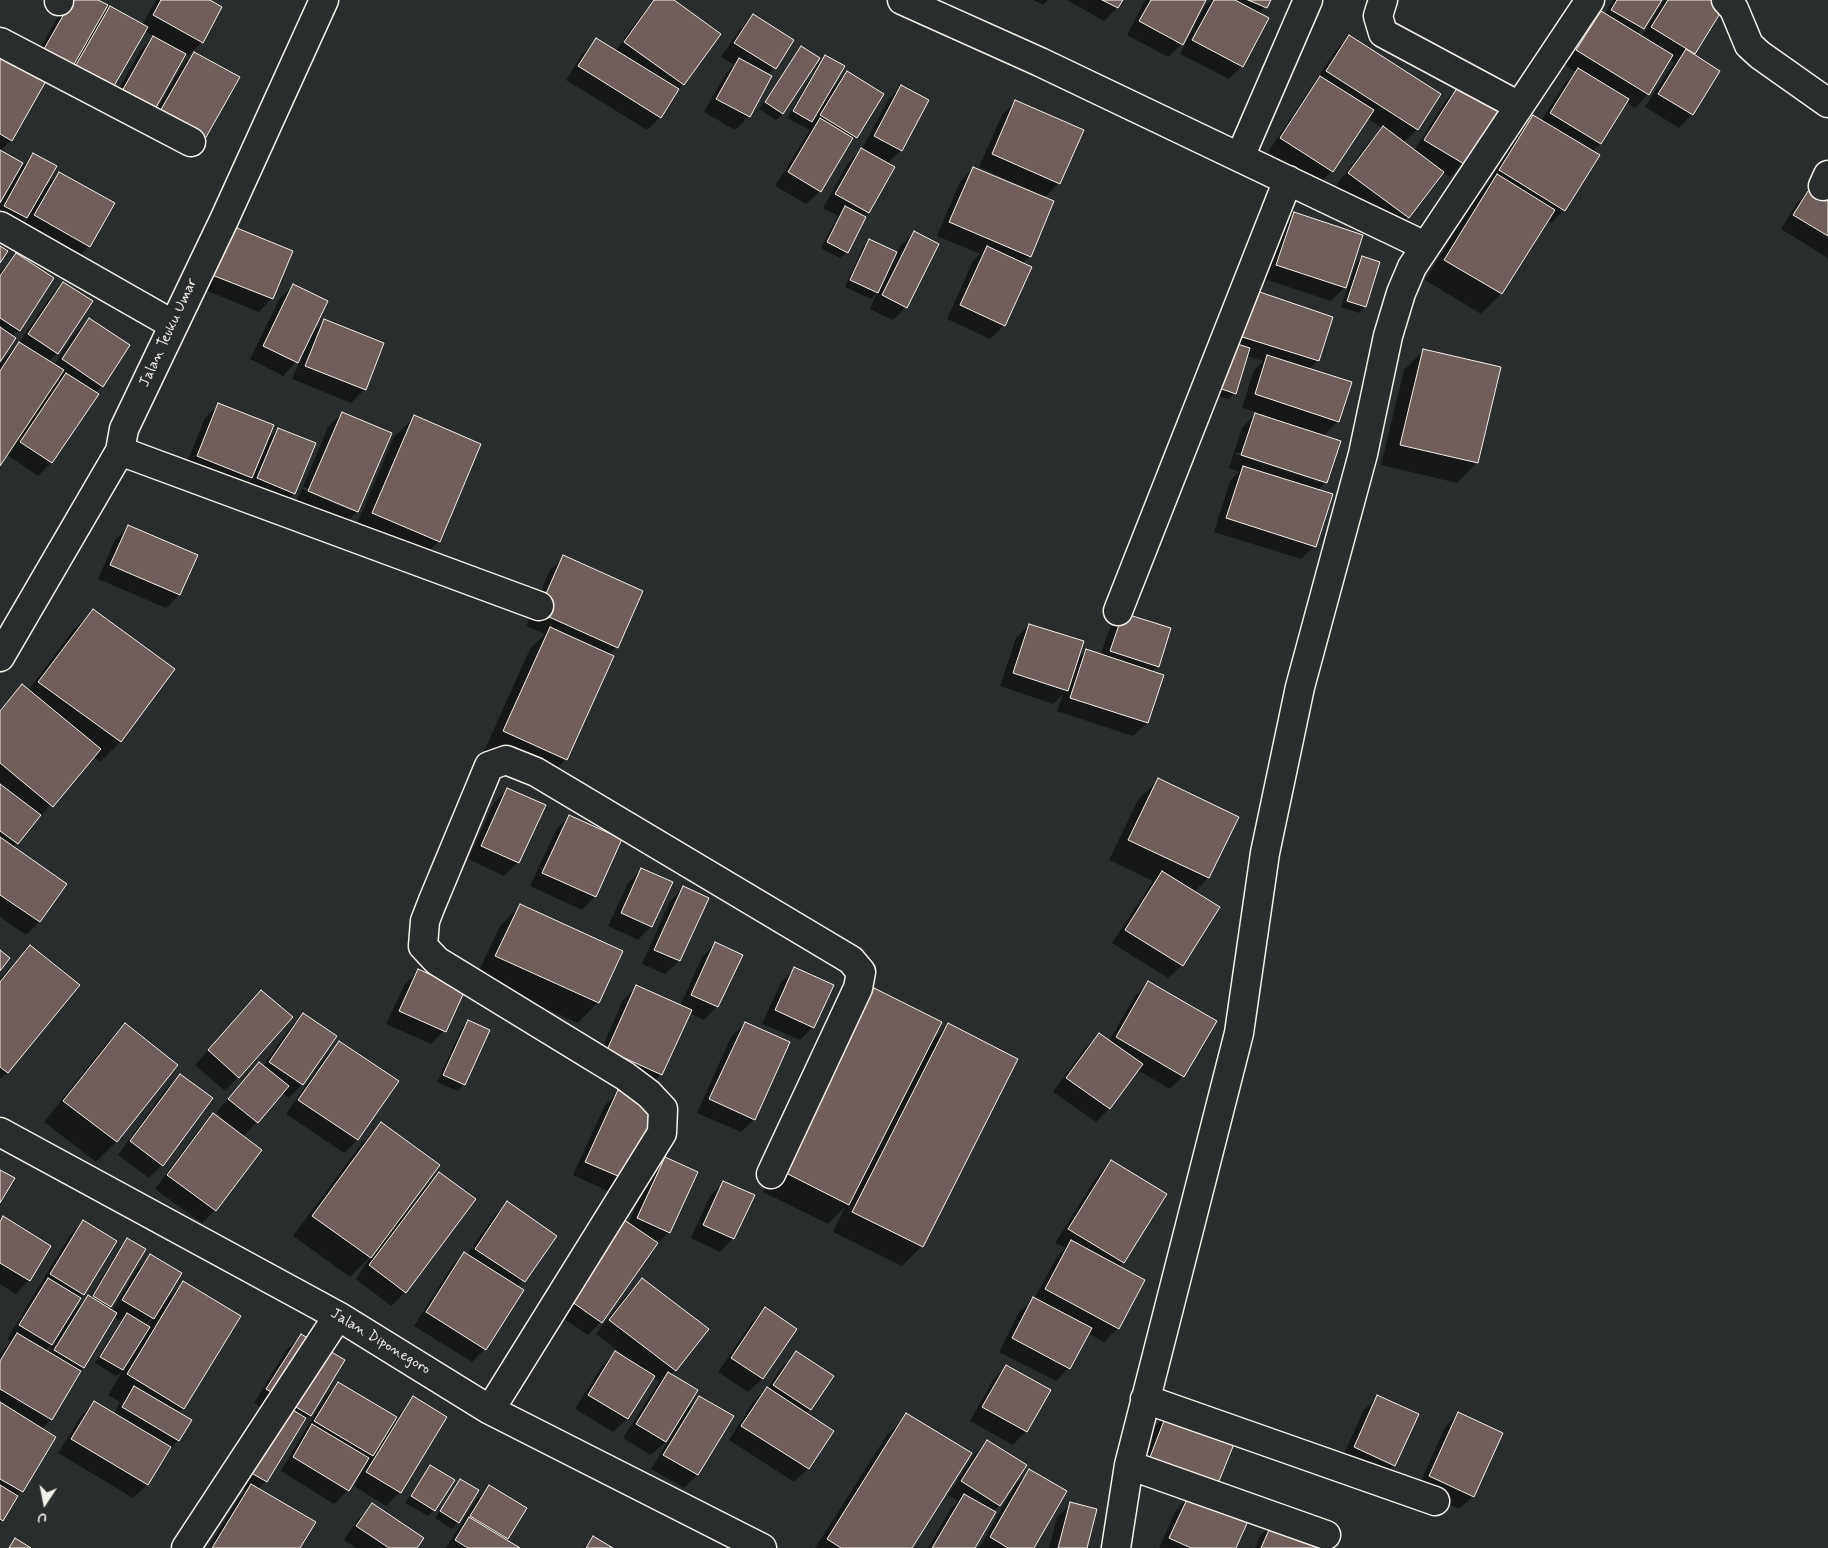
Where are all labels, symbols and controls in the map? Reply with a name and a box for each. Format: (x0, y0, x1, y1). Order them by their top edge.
street label: Jalan Teuku Umar (136, 276, 202, 390)
street label: Jalan Diponegoro (327, 1305, 433, 1379)
north arrow (20, 1478, 70, 1528)
text: U (36, 1508, 48, 1527)

